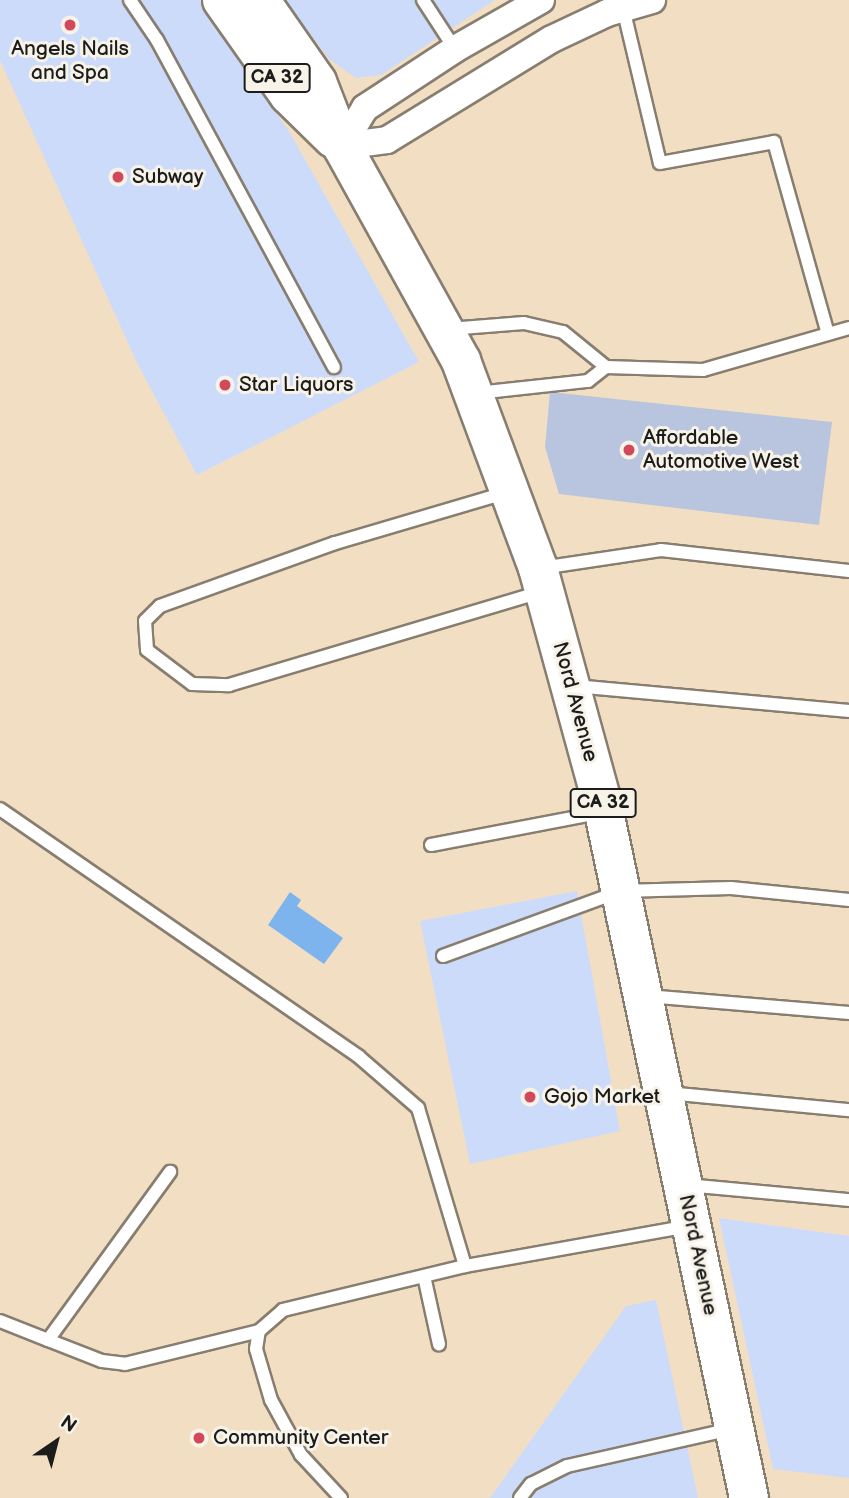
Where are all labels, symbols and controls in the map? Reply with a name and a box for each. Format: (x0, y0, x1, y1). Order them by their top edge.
marker: Angels Nails and Spa (62, 17, 78, 33)
place label: Angels Nails and Spa (11, 36, 129, 86)
road number: CA 32 (242, 62, 312, 94)
place label: Subway (132, 164, 203, 190)
marker: Subway (110, 169, 126, 185)
place label: Star Liquors (239, 372, 354, 398)
marker: Star Liquors (217, 377, 233, 393)
place label: Affordable Automotive West (643, 425, 800, 475)
marker: Affordable Automotive West (621, 442, 637, 458)
street label: Nord Avenue (547, 639, 603, 765)
road number: CA 32 (568, 788, 638, 818)
place label: Gojo Market (544, 1084, 660, 1110)
marker: Gojo Market (522, 1089, 538, 1105)
street label: Nord Avenue (673, 1192, 723, 1318)
north arrow (21, 1407, 91, 1477)
text: N (56, 1411, 81, 1438)
place label: Community Center (213, 1425, 390, 1451)
marker: Community Center (191, 1430, 207, 1446)

